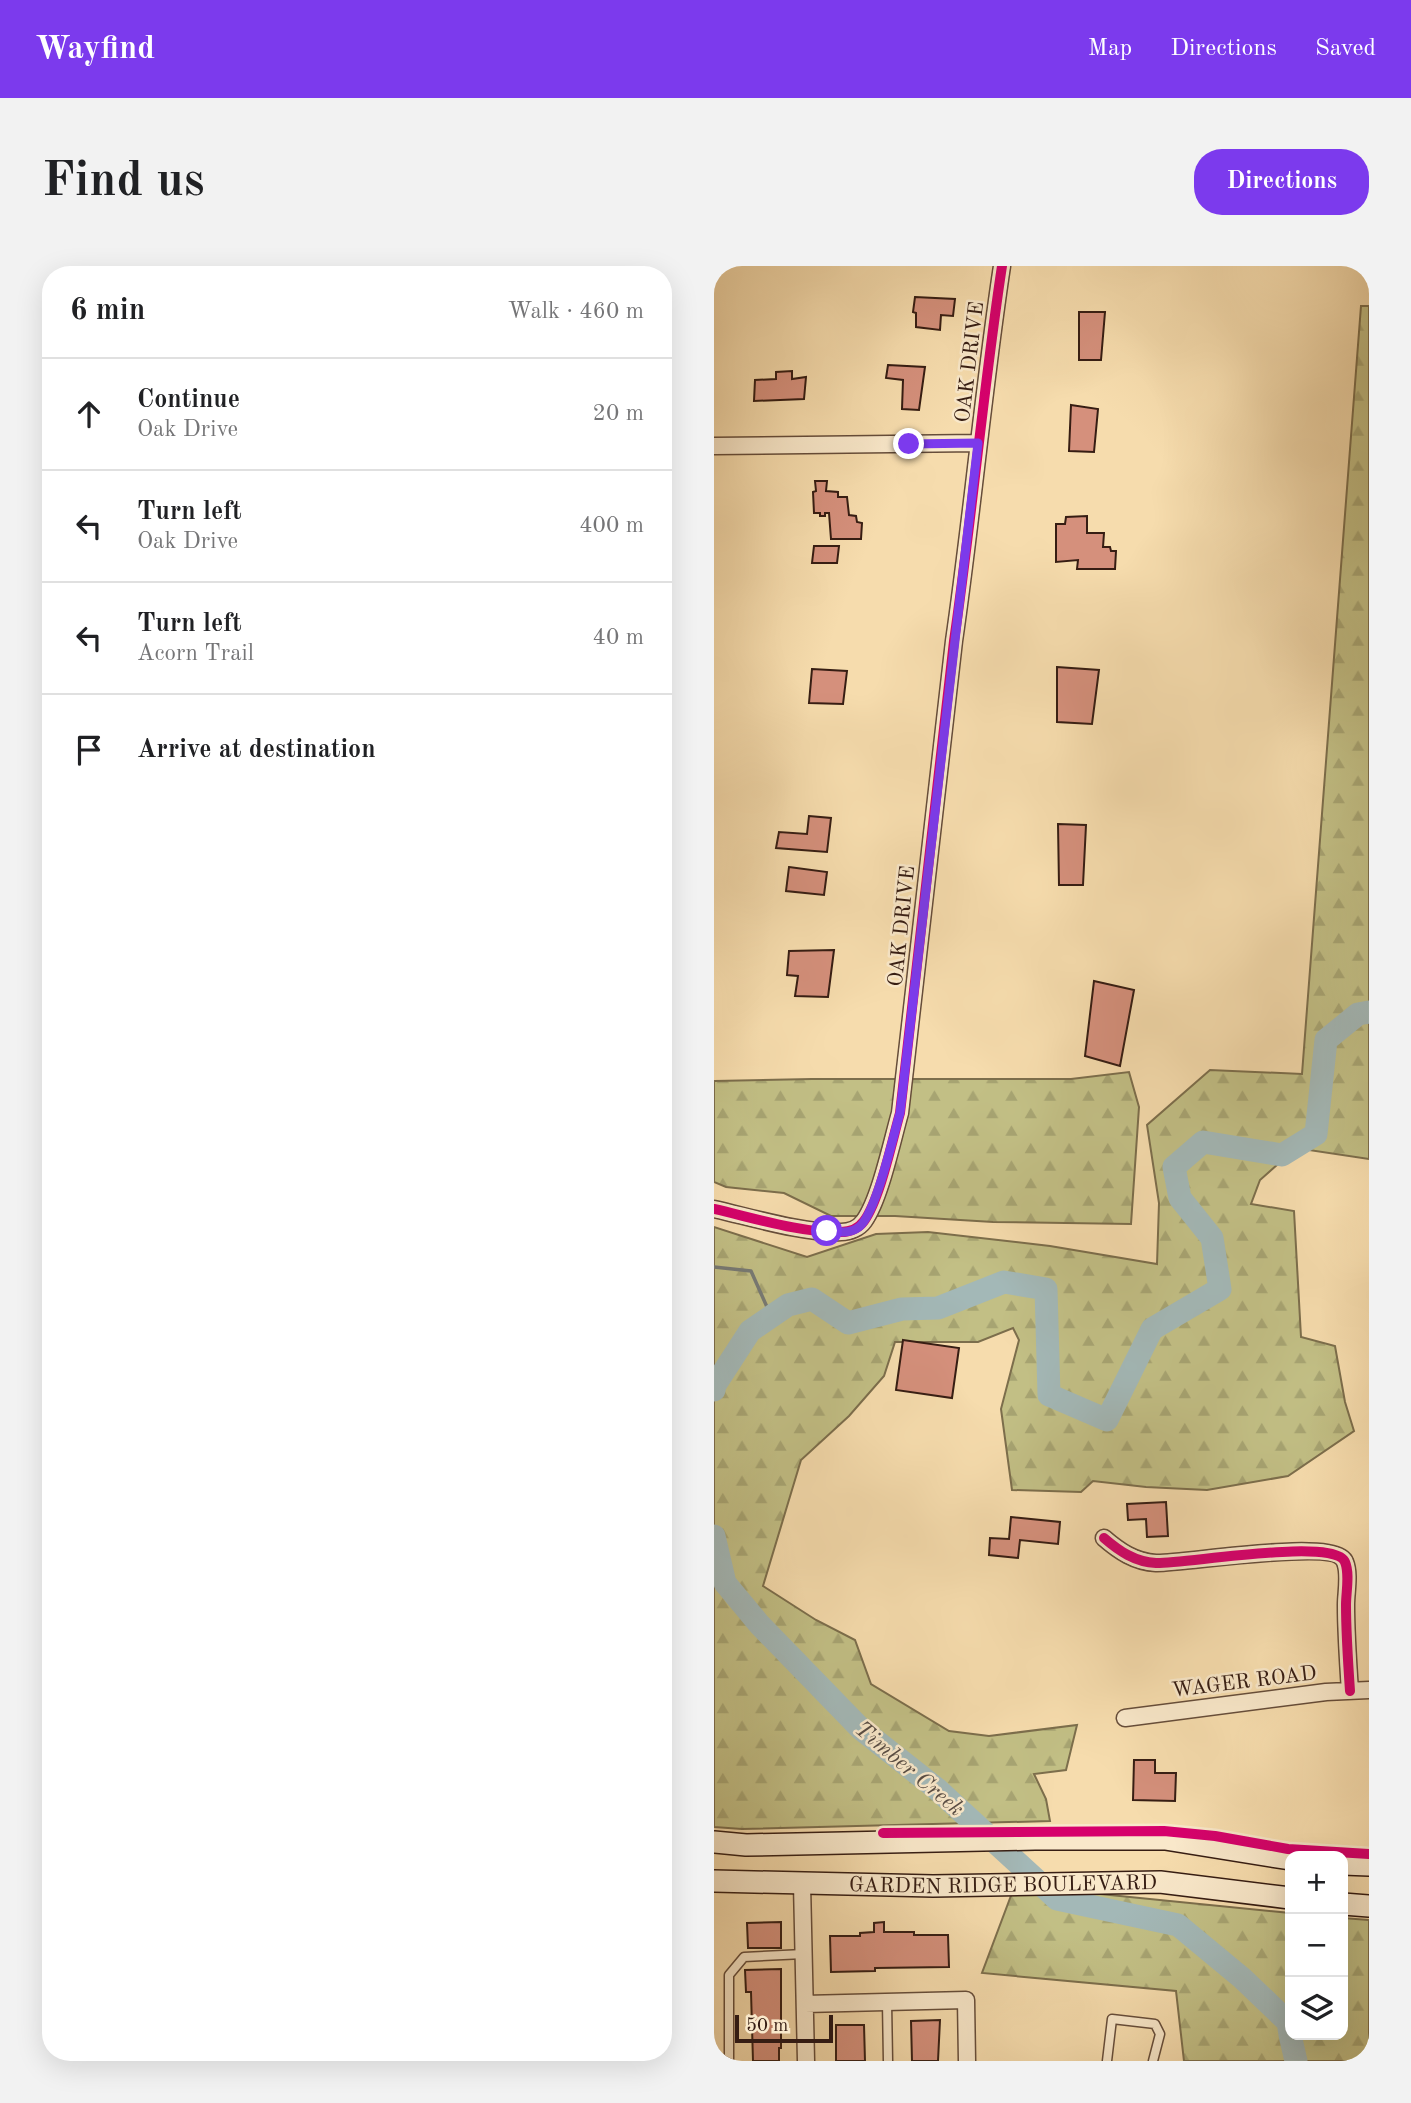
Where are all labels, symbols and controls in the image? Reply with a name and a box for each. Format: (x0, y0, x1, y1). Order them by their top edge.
text: Wayfind (35, 33, 155, 66)
text: Map (1088, 37, 1132, 61)
text: Directions (1170, 37, 1277, 61)
text: Saved (1315, 37, 1376, 61)
button: Directions (1194, 149, 1369, 215)
text: Find us (42, 158, 205, 207)
text: 6 min (70, 296, 145, 326)
text: Walk · 460 m (508, 300, 644, 323)
street label: OAK DRIVE (953, 301, 988, 424)
text: Continue (137, 387, 240, 413)
icon: ahead (70, 395, 108, 433)
text: 20 m (593, 402, 644, 425)
text: Oak Drive (137, 418, 238, 441)
route end (893, 428, 924, 459)
text: Turn left (137, 499, 242, 525)
icon: left (70, 507, 108, 545)
text: 400 m (579, 514, 644, 537)
text: Oak Drive (137, 530, 238, 553)
text: Turn left (137, 611, 242, 637)
icon: left (70, 619, 108, 657)
text: 40 m (593, 626, 644, 649)
text: Acorn Trail (137, 642, 254, 665)
icon: arrive (70, 731, 108, 769)
text: Arrive at destination (137, 737, 376, 763)
street label: OAK DRIVE (886, 865, 919, 988)
route start (811, 1215, 842, 1246)
street label: WAGER ROAD (1171, 1663, 1318, 1702)
water label: Timber Creek (850, 1717, 968, 1821)
map controls (1285, 1851, 1348, 2040)
button: + (1285, 1851, 1348, 1914)
street label: GARDEN RIDGE BOULEVARD (849, 1873, 1157, 1898)
button: − (1285, 1914, 1348, 1977)
button: layers (1285, 1977, 1348, 2040)
scale bar (735, 2012, 833, 2044)
text: 50 m (746, 2017, 788, 2036)

